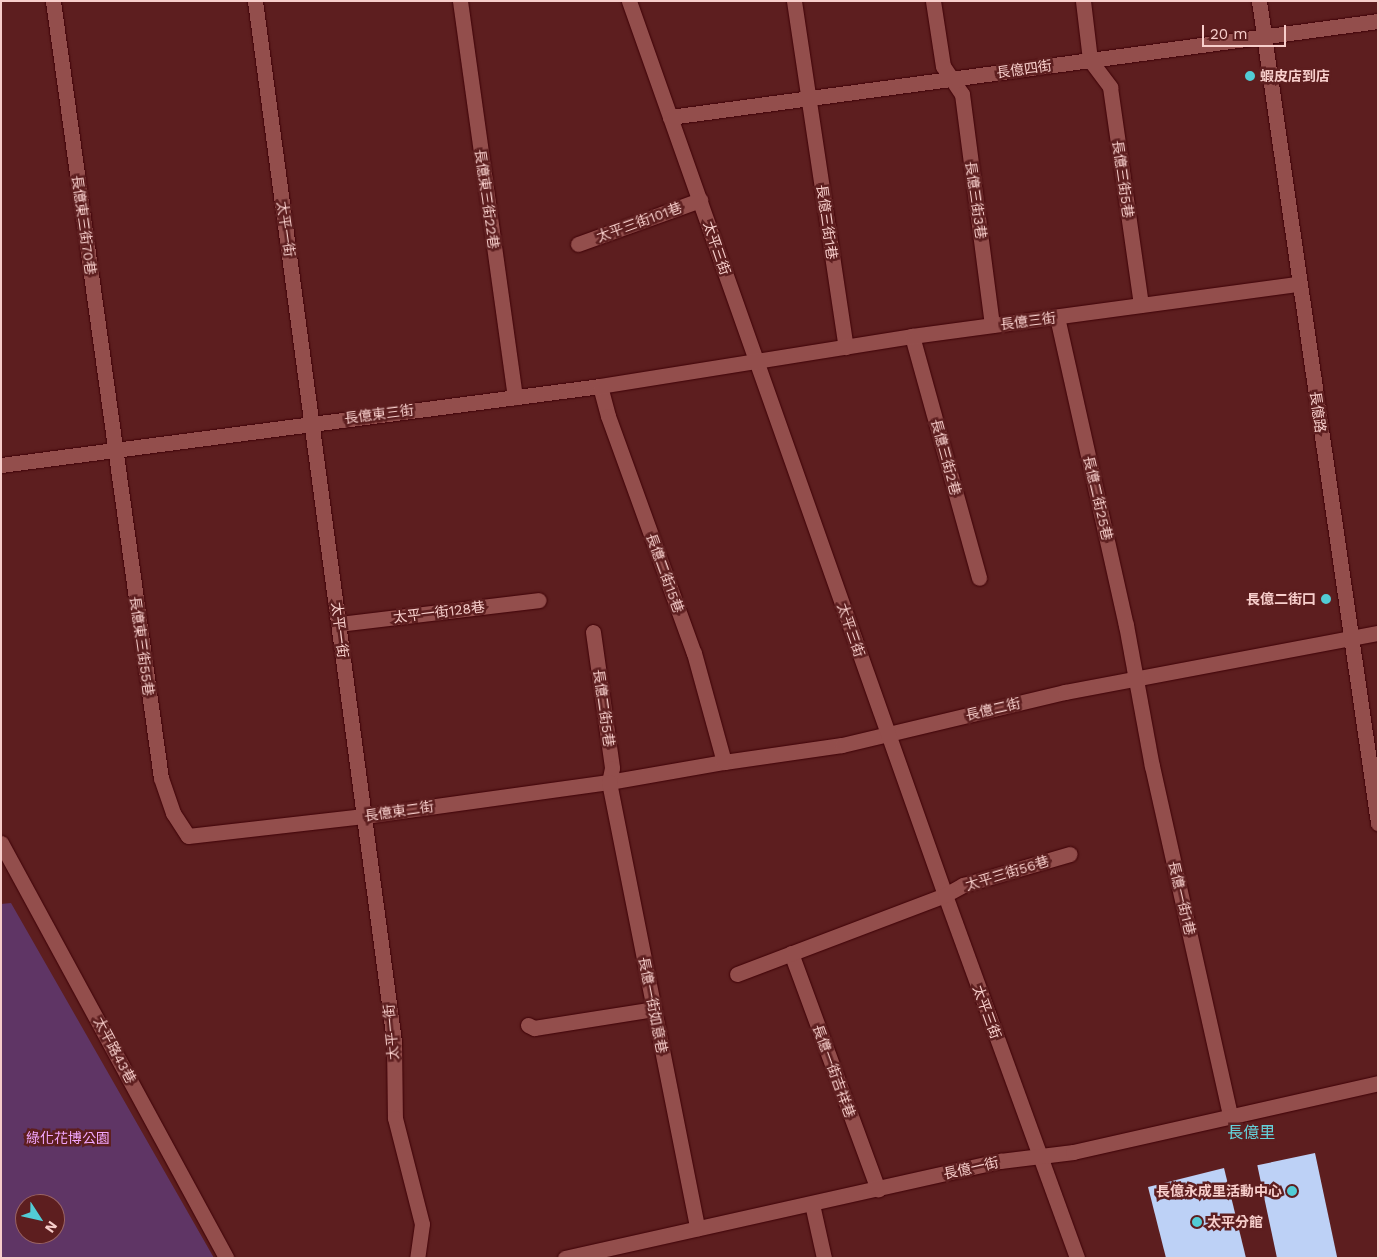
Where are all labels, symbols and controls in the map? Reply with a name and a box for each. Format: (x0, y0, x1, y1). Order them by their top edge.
scale bar (1204, 15, 1288, 47)
text: 20 m (1210, 25, 1248, 43)
street label: 長億四街 (995, 57, 1053, 81)
place label: 蝦皮店到店 (1260, 68, 1330, 84)
marker: 蝦皮店到店 (1244, 70, 1256, 82)
street label: 長億三街5巷 (1109, 139, 1137, 219)
street label: 長億東三街22巷 (472, 148, 502, 250)
street label: 長億三街3巷 (962, 160, 990, 240)
street label: 長億東三街70巷 (69, 174, 99, 276)
street label: 長億三街1巷 (813, 183, 841, 261)
street label: 太平三街101巷 (594, 199, 684, 245)
street label: 太平一街 (274, 200, 298, 258)
street label: 太平三街 (700, 219, 734, 277)
street label: 長億三街 (999, 309, 1057, 333)
street label: 長億路 (1307, 390, 1329, 434)
street label: 長億東三街 (343, 401, 415, 427)
street label: 長億三街2巷 (928, 417, 964, 497)
street label: 長億二街25巷 (1080, 454, 1116, 542)
street label: 長億二街15巷 (643, 531, 687, 615)
place label: 長億二街口 (1246, 591, 1316, 607)
marker: 長億二街口 (1320, 593, 1332, 605)
street label: 長億東三街55巷 (127, 595, 157, 697)
street label: 太平一街128巷 (392, 598, 486, 626)
street label: 太平一街 (328, 601, 352, 659)
street label: 太平三街 (834, 601, 868, 659)
street label: 長億二街5巷 (590, 668, 618, 748)
street label: 長億二街 (964, 695, 1022, 723)
street label: 長億東二街 (363, 798, 435, 824)
street label: 太平三街56巷 (963, 852, 1051, 894)
street label: 長億一街1巷 (1165, 859, 1199, 937)
street label: 長億一街如意巷 (635, 955, 671, 1055)
street label: 太平三街 (970, 983, 1004, 1041)
street label: 太平一街 (380, 1003, 402, 1061)
street label: 太平路43巷 (91, 1014, 139, 1086)
street label: 長億一街吉祥巷 (809, 1022, 859, 1120)
district label: 長億里 (1227, 1123, 1275, 1143)
park label: 綠化花博公園 (26, 1130, 110, 1146)
street label: 長億一街 (942, 1154, 1000, 1182)
place label: 長億永成里活動中心 (1156, 1183, 1282, 1199)
marker: 長億永成里活動中心 (1286, 1185, 1298, 1197)
north arrow (15, 1194, 65, 1244)
place label: 太平分館 (1207, 1214, 1263, 1230)
marker: 太平分館 (1191, 1216, 1203, 1228)
text: N (42, 1218, 61, 1236)

